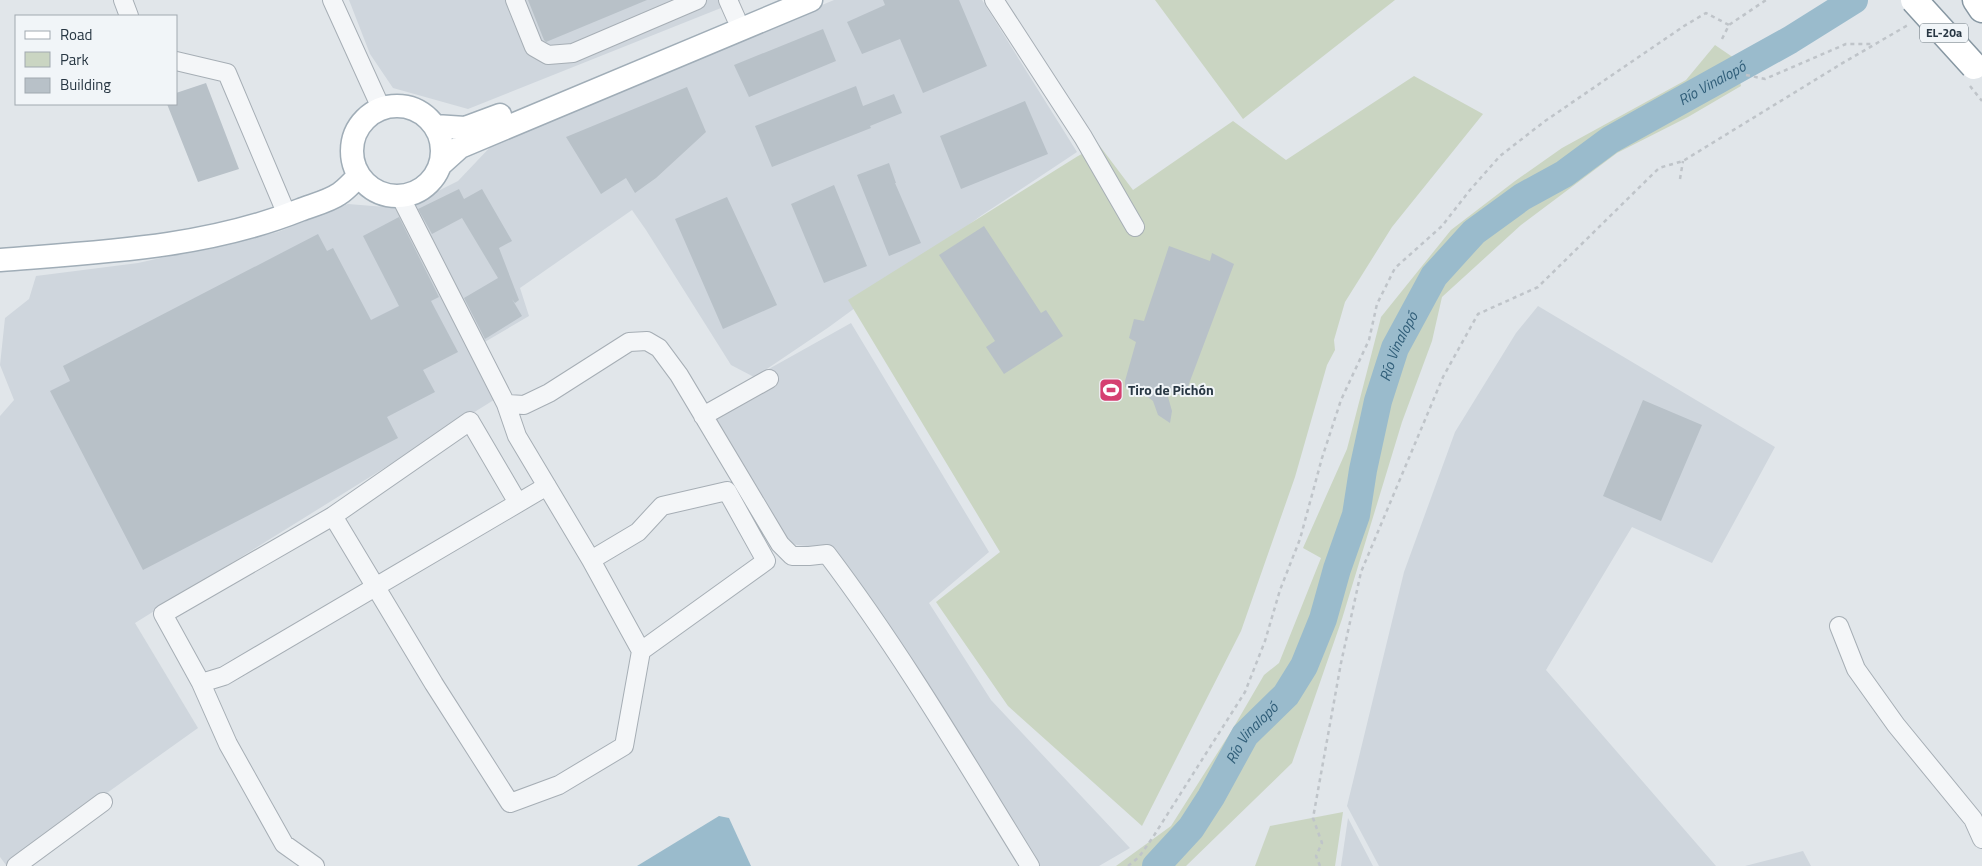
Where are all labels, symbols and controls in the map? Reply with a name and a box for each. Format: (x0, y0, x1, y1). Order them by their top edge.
legend (15, 15, 178, 105)
text: Road (60, 23, 92, 46)
road number: EL-20a (1920, 23, 1968, 42)
text: Park (60, 48, 89, 71)
water label: Río Vinalopó (1674, 54, 1750, 111)
text: Building (60, 73, 111, 96)
water label: Río Vinalopó (1373, 307, 1424, 384)
sports icon: Tiro de Pichón (1098, 377, 1124, 403)
place label: Tiro de Pichón (1128, 379, 1214, 400)
water label: Río Vinalopó (1219, 696, 1284, 768)

